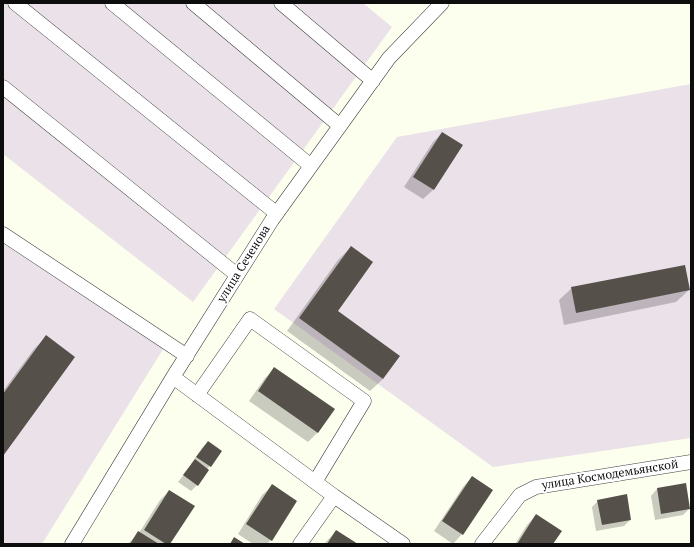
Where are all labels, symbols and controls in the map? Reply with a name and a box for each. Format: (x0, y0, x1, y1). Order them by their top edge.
street label: улица Сеченова (214, 223, 274, 305)
street label: улица Космодемьянской (541, 457, 679, 493)

